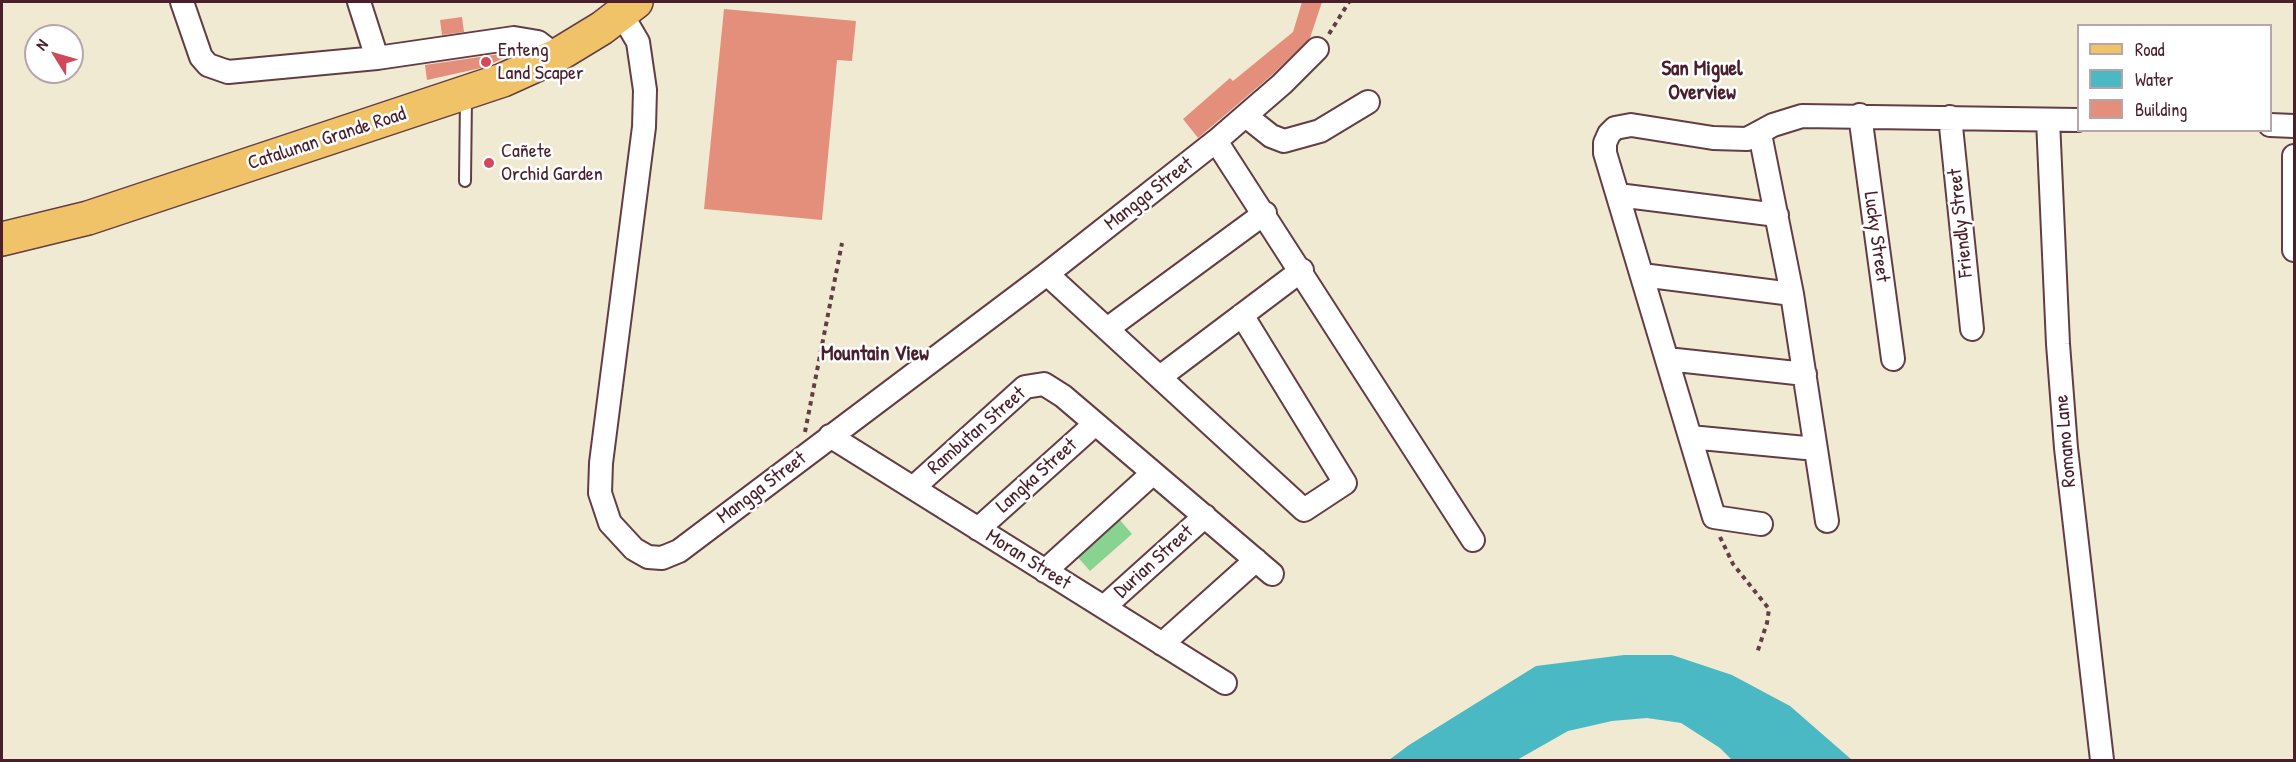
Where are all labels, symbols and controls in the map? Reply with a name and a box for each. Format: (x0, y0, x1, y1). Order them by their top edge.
north arrow (24, 24, 84, 84)
legend (2077, 24, 2272, 132)
text: N (30, 34, 53, 54)
text: Road (2135, 37, 2165, 62)
place label: Enteng Land Scaper (498, 39, 584, 86)
marker: Enteng Land Scaper (479, 55, 493, 69)
district label: San Miguel Overview (1661, 56, 1743, 106)
text: Water (2135, 67, 2173, 92)
text: Building (2135, 97, 2187, 122)
street label: Catalunan Grande Road (245, 102, 409, 176)
place label: Cañete Orchid Garden (501, 140, 603, 187)
street label: Mangga Street (1100, 152, 1198, 236)
marker: Cañete Orchid Garden (482, 156, 496, 170)
street label: Friendly Street (1943, 167, 1979, 279)
street label: Lucky Street (1858, 190, 1894, 284)
district label: Mountain View (821, 341, 929, 367)
street label: Rambutan Street (923, 382, 1031, 480)
street label: Romano Lane (2050, 394, 2082, 488)
street label: Langka Street (992, 433, 1082, 519)
street label: Mangga Street (713, 447, 811, 529)
street label: Durian Street (1110, 520, 1198, 604)
street label: Moran Street (981, 524, 1075, 596)

